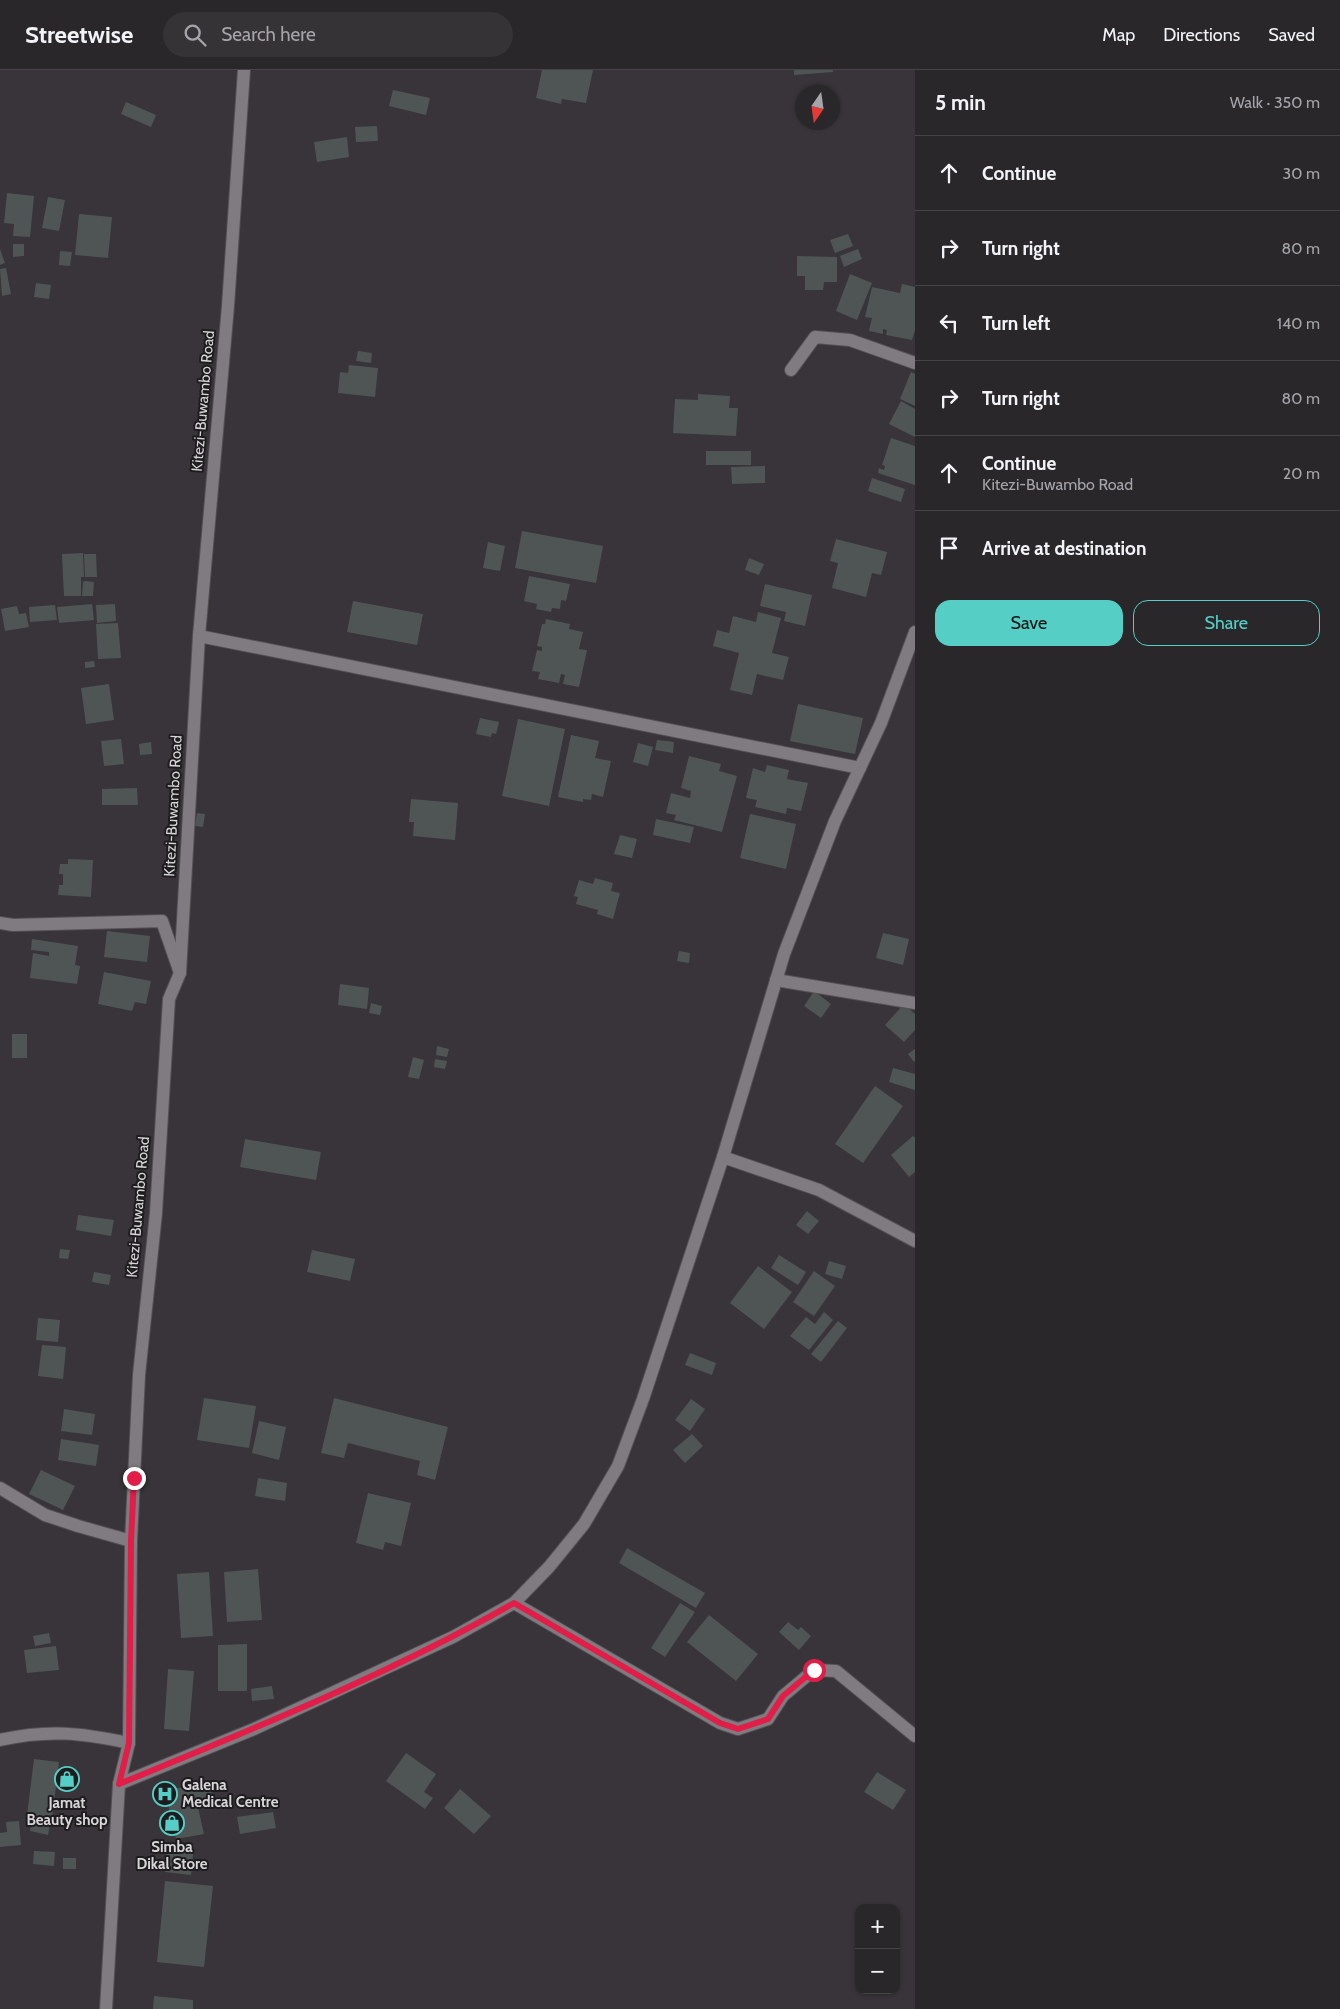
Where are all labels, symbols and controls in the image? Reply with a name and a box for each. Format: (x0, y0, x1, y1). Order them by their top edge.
search box (163, 12, 513, 57)
text: Streetwise (25, 20, 133, 49)
icon: search (181, 21, 209, 49)
text: Search here (221, 23, 316, 46)
text: Map (1102, 24, 1135, 46)
text: Directions (1163, 24, 1240, 46)
text: Saved (1268, 24, 1315, 46)
north arrow (795, 85, 840, 130)
text: 5 min (935, 90, 986, 115)
text: Walk · 350 m (1230, 93, 1320, 112)
icon: ahead (935, 159, 963, 187)
text: Continue (982, 162, 1056, 185)
text: 30 m (1283, 164, 1320, 183)
icon: right (935, 234, 963, 262)
text: Turn right (982, 237, 1060, 260)
text: 80 m (1282, 239, 1320, 258)
icon: left (935, 309, 963, 337)
text: Turn left (982, 312, 1050, 335)
text: 140 m (1277, 314, 1320, 333)
street label: Kitezi-Buwambo Road (188, 330, 218, 472)
icon: right (935, 384, 963, 412)
text: Turn right (982, 387, 1060, 410)
text: 80 m (1282, 389, 1320, 408)
text: Continue (982, 452, 1056, 475)
icon: ahead (935, 459, 963, 487)
text: 20 m (1283, 464, 1320, 483)
text: Kitezi-Buwambo Road (982, 475, 1133, 494)
icon: arrive (935, 534, 963, 562)
text: Arrive at destination (982, 537, 1146, 560)
button: Save (935, 600, 1123, 646)
button: Share (1133, 600, 1320, 646)
street label: Kitezi-Buwambo Road (160, 735, 186, 877)
street label: Kitezi-Buwambo Road (123, 1136, 153, 1278)
route end (123, 1467, 146, 1490)
route start (803, 1659, 826, 1682)
shop icon: Jamat Beauty shop (54, 1766, 80, 1792)
place label: Galena Medical Centre (182, 1776, 279, 1811)
hospital icon: Galena Medical Centre (152, 1781, 178, 1807)
place label: Jamat Beauty shop (26, 1794, 108, 1829)
shop icon: Simba Dikal Store (159, 1810, 185, 1836)
place label: Simba Dikal Store (136, 1838, 208, 1873)
map controls (855, 1904, 900, 1994)
button: + (855, 1904, 900, 1949)
button: − (855, 1949, 900, 1994)

